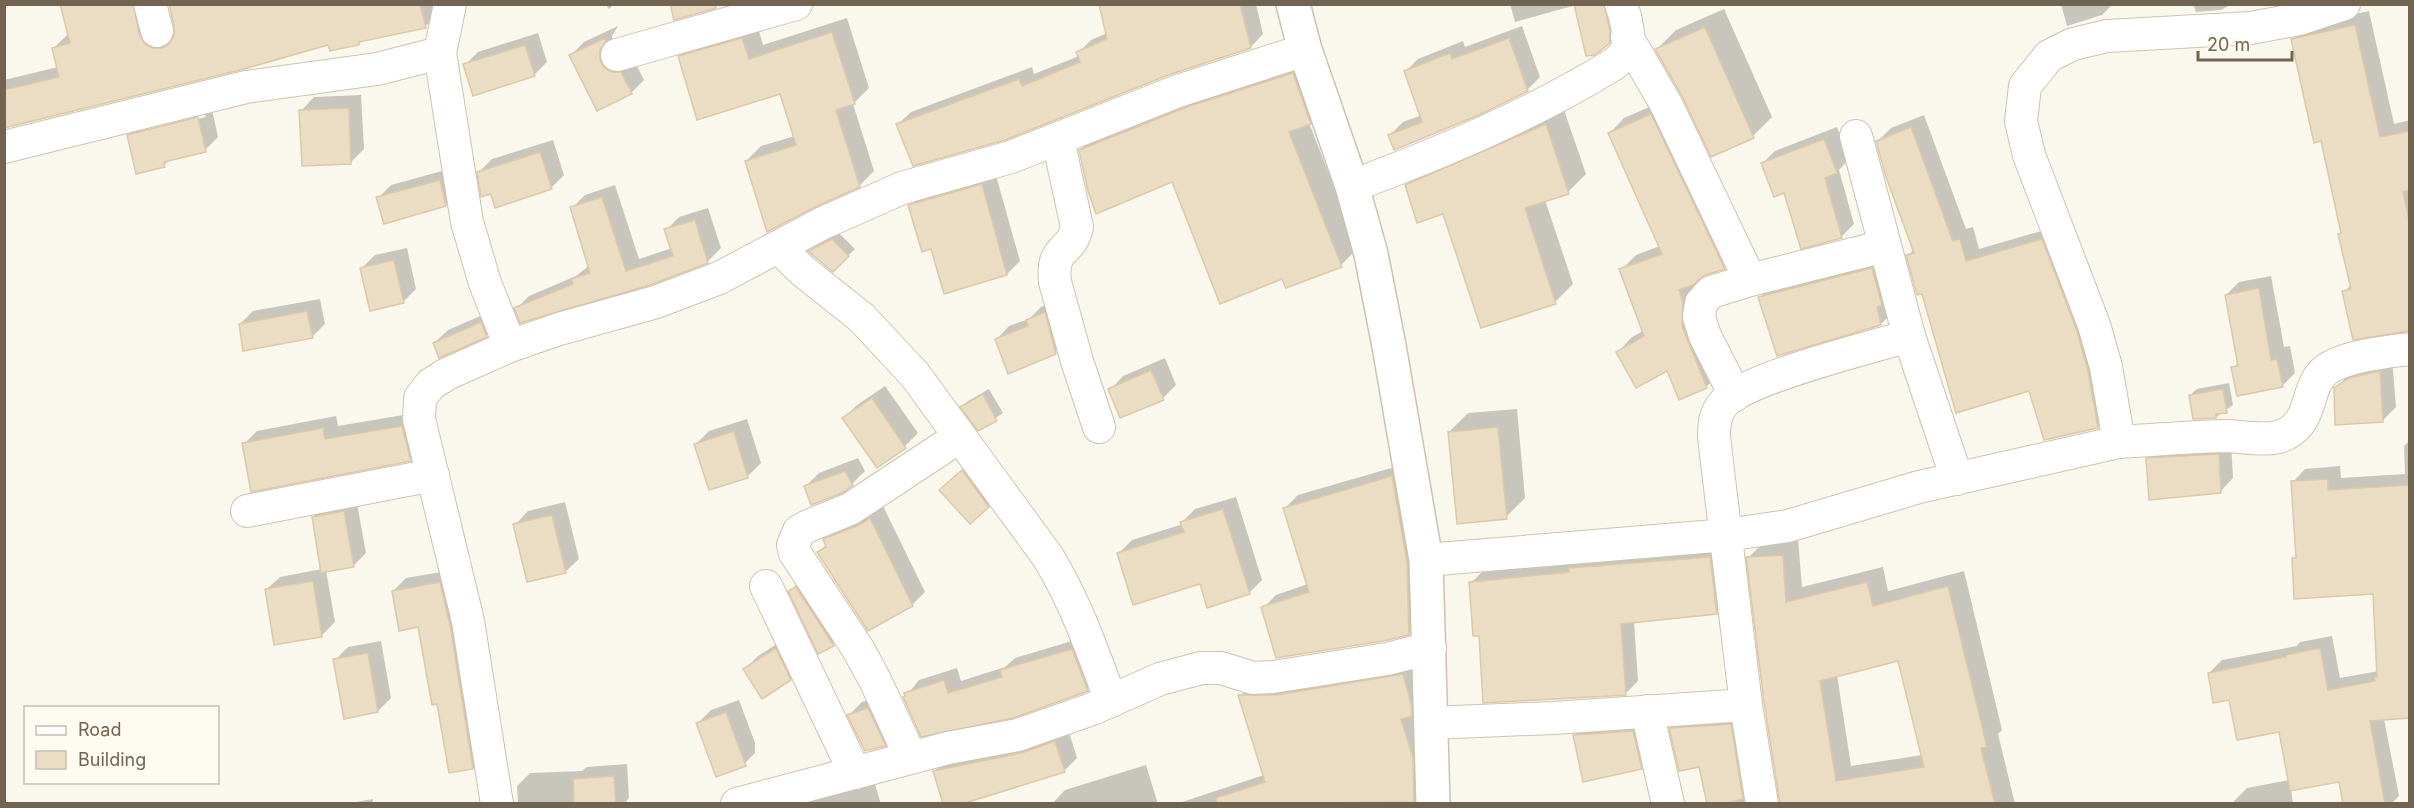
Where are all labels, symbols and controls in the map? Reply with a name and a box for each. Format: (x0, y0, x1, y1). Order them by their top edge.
scale bar (2198, 24, 2292, 62)
text: 20 m (2207, 34, 2250, 55)
legend (24, 706, 219, 784)
text: Road (78, 719, 121, 740)
text: Building (78, 749, 146, 770)

